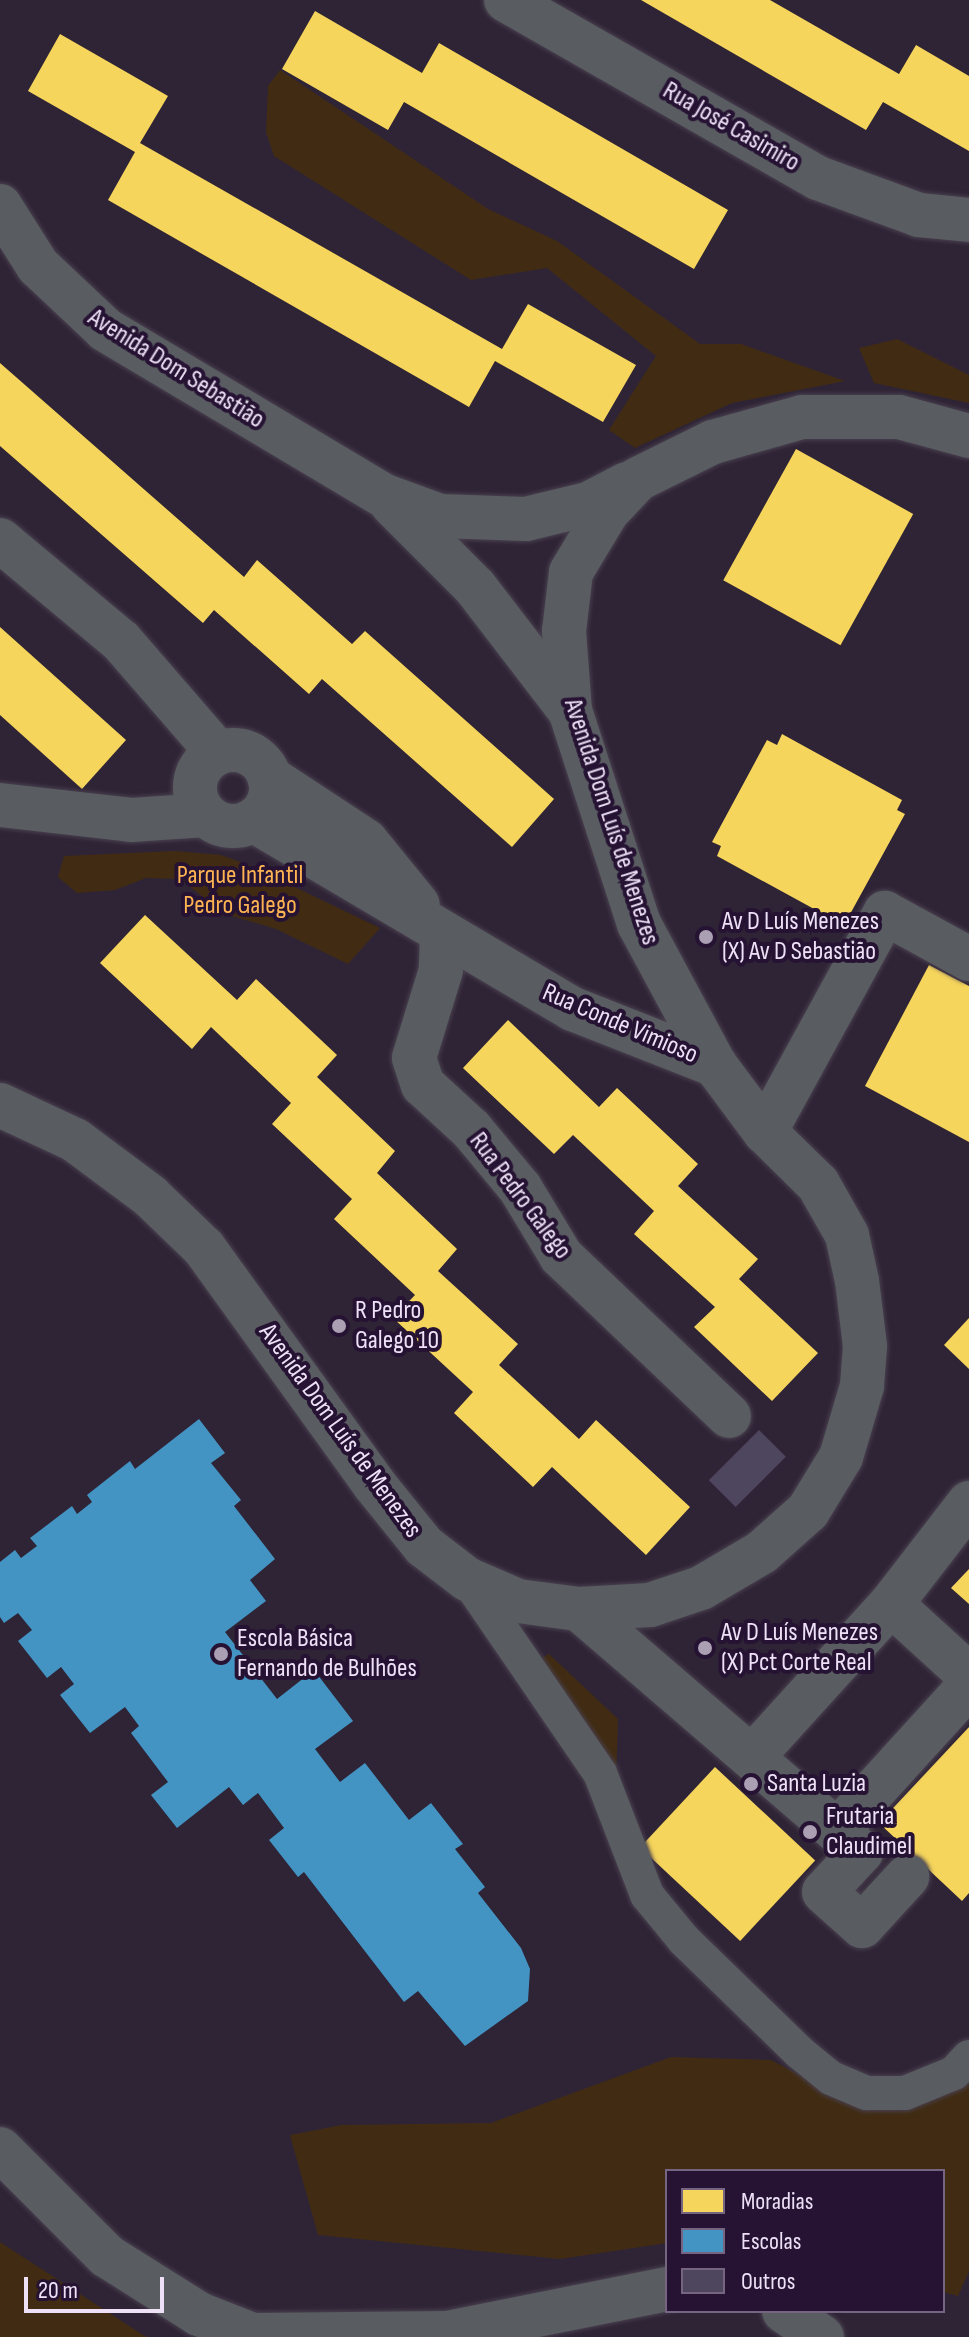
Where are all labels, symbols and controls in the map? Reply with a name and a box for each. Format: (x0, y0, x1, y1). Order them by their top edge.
street label: Rua José Casimiro (657, 75, 805, 179)
street label: Avenida Dom Sebastião (82, 302, 270, 436)
street label: Avenida Dom Luís de Menezes (556, 695, 666, 949)
park label: Parque Infantil Pedro Galego (177, 860, 303, 922)
place label: Av D Luís Menezes (X) Av D Sebastião (722, 906, 879, 968)
marker: Av D Luís Menezes (X) Av D Sebastião (697, 928, 715, 946)
street label: Rua Conde Vimioso (538, 977, 702, 1071)
street label: Rua Pedro Galego (462, 1127, 578, 1265)
place label: R Pedro Galego 10 (355, 1295, 439, 1356)
marker: R Pedro Galego 10 (330, 1317, 348, 1335)
street label: Avenida Dom Luís de Menezes (252, 1318, 428, 1544)
place label: Av D Luís Menezes (X) Pct Corte Real (721, 1617, 878, 1678)
place label: Escola Básica Fernando de Bulhões (237, 1623, 417, 1684)
marker: Av D Luís Menezes (X) Pct Corte Real (696, 1639, 714, 1657)
marker: Escola Básica Fernando de Bulhões (212, 1645, 230, 1663)
place label: Santa Luzia (767, 1768, 866, 1800)
marker: Santa Luzia (742, 1775, 760, 1793)
place label: Frutaria Claudimel (826, 1801, 912, 1862)
marker: Frutaria Claudimel (801, 1823, 819, 1841)
legend (665, 2169, 945, 2313)
text: Moradias (741, 2187, 813, 2216)
text: Escolas (741, 2227, 801, 2256)
scale bar (28, 2261, 168, 2311)
text: Outros (741, 2267, 795, 2296)
text: 20 m (38, 2276, 78, 2305)

